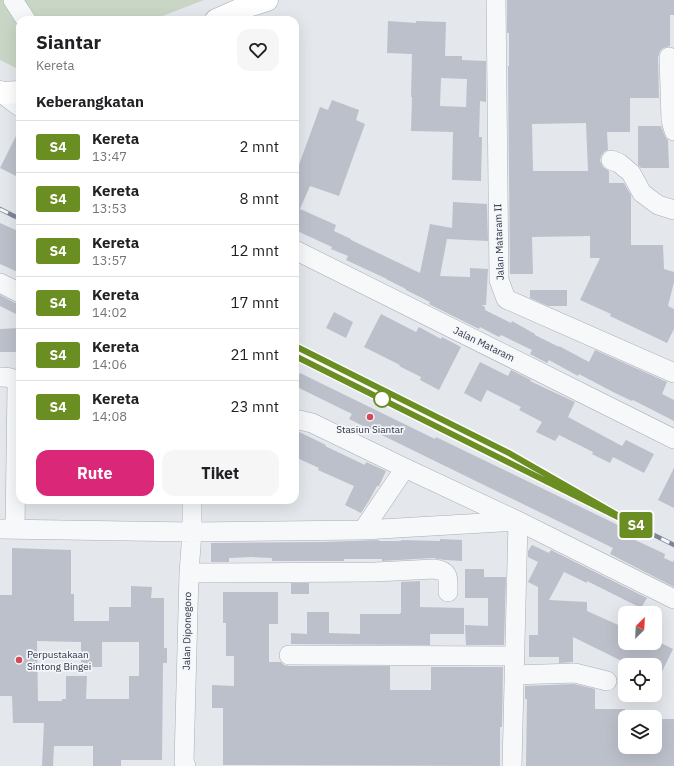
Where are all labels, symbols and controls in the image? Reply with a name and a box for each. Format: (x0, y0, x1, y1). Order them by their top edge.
button: heart (237, 29, 279, 71)
text: Siantar (36, 30, 101, 54)
text: Kereta (36, 57, 74, 74)
text: Keberangkatan (36, 92, 144, 111)
text: Kereta (92, 129, 139, 148)
text: 2 mnt (240, 137, 279, 156)
text: S4 (49, 138, 67, 156)
text: 13:47 (92, 148, 127, 165)
text: Kereta (92, 181, 139, 200)
text: 8 mnt (240, 189, 279, 208)
text: S4 (49, 190, 67, 208)
text: 13:53 (92, 200, 127, 217)
street label: Jalan Mataram II (491, 203, 507, 281)
text: Kereta (92, 233, 139, 252)
text: 12 mnt (231, 241, 279, 260)
text: S4 (49, 242, 67, 260)
text: 13:57 (92, 252, 127, 269)
text: Kereta (92, 285, 139, 304)
text: 17 mnt (231, 293, 279, 312)
text: S4 (49, 294, 67, 312)
text: 14:02 (92, 304, 127, 321)
street label: Jalan Mataram (451, 324, 517, 364)
text: Kereta (92, 337, 139, 356)
text: 21 mnt (231, 345, 279, 364)
text: S4 (49, 346, 67, 364)
text: 14:06 (92, 356, 127, 373)
text: Kereta (92, 389, 139, 408)
unlabelled marker (373, 390, 391, 408)
text: 23 mnt (231, 397, 279, 416)
text: S4 (49, 398, 67, 416)
text: 14:08 (92, 408, 127, 425)
marker: Stasiun Siantar (365, 412, 375, 422)
place label: Stasiun Siantar (336, 423, 404, 436)
button: Rute (36, 450, 154, 496)
button: Tiket (162, 450, 279, 496)
line badge: S4 (618, 512, 654, 538)
text: S4 (627, 516, 645, 534)
street label: Jalan Diponegoro (180, 591, 194, 670)
north arrow (618, 606, 662, 650)
map controls (618, 606, 662, 754)
place label: Perpustakaan Sintong Bingei (27, 648, 91, 673)
marker: Perpustakaan Sintong Bingei (14, 655, 24, 665)
button: locate (618, 658, 662, 702)
button: layers (618, 710, 662, 754)

